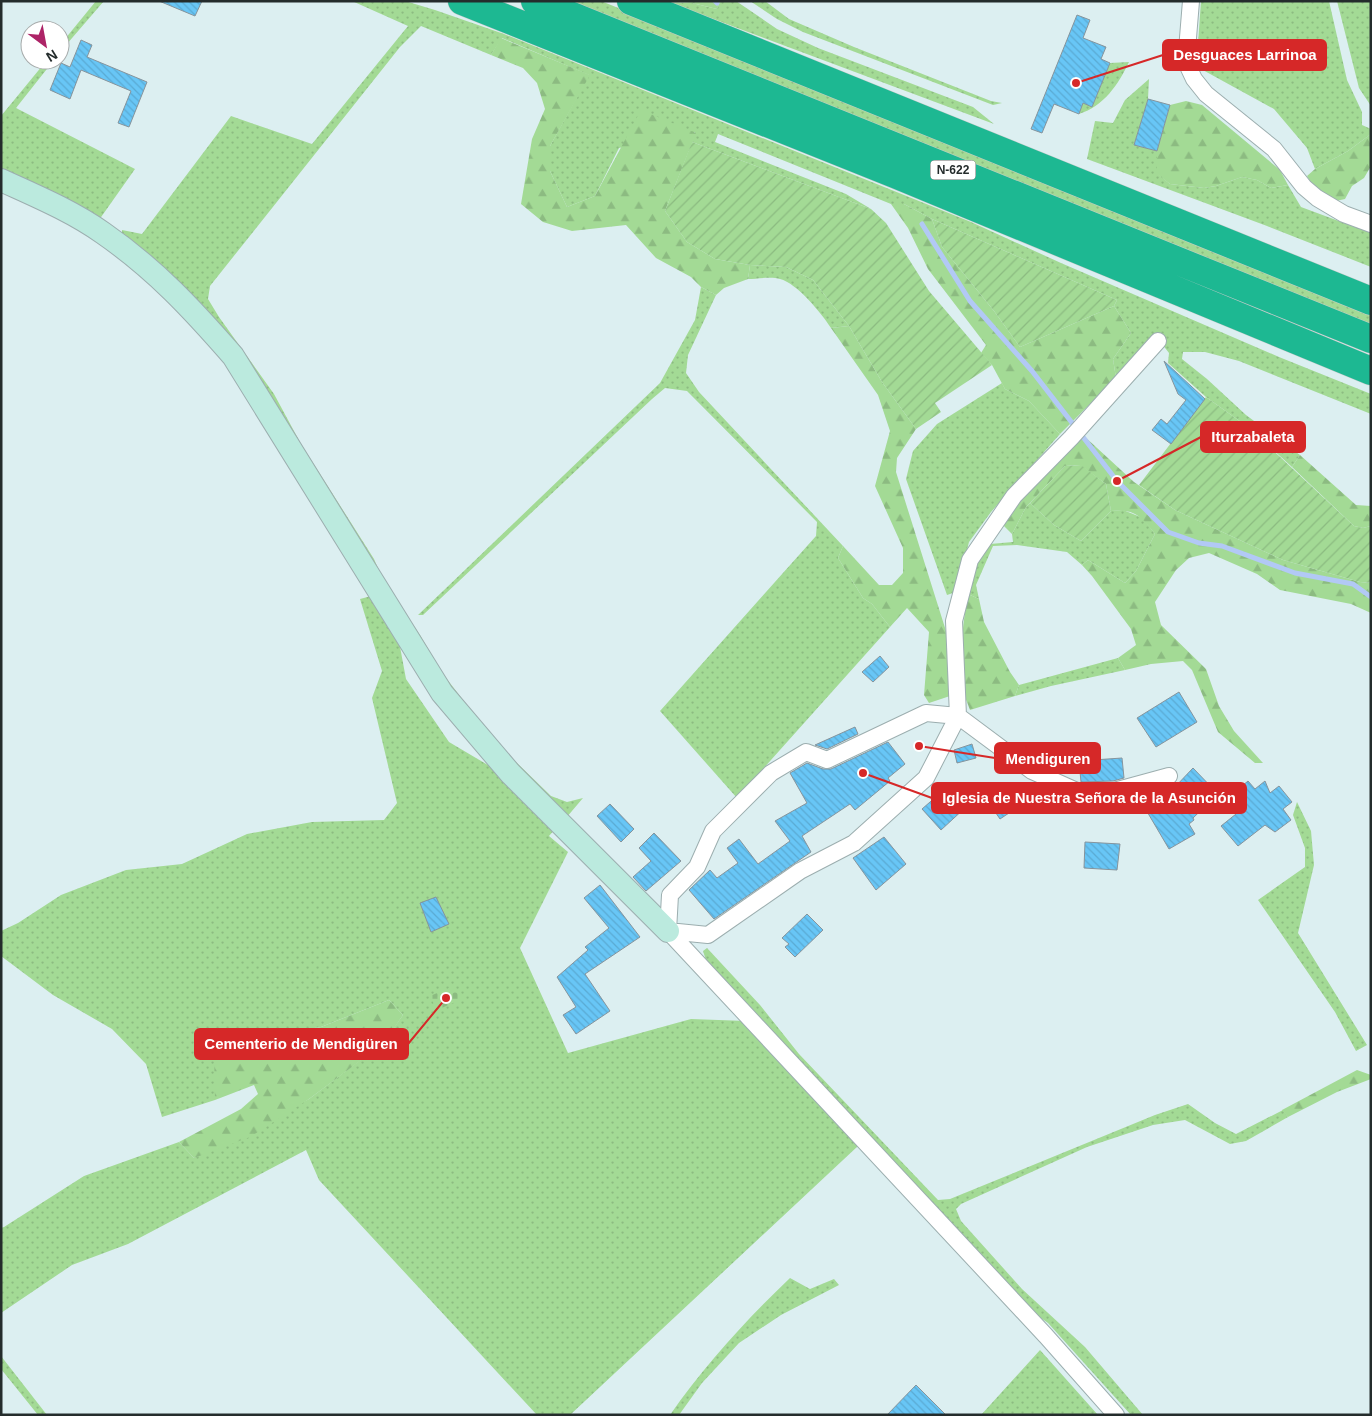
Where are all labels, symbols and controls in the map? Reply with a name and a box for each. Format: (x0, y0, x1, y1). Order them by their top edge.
north arrow (20, 20, 70, 70)
callout: Desguaces Larrinoa (1163, 40, 1326, 70)
text: Desguaces Larrinoa (1173, 46, 1317, 63)
text: N (43, 47, 60, 65)
road number: N-622 (930, 160, 976, 180)
callout: Iturzabaleta (1201, 422, 1305, 452)
text: Iturzabaleta (1211, 428, 1295, 445)
callout: Mendiguren (995, 743, 1100, 773)
text: Mendiguren (1006, 750, 1091, 767)
callout: Iglesia de Nuestra Señora de la Asunción (932, 783, 1246, 813)
text: Iglesia de Nuestra Señora de la Asunción (942, 789, 1236, 806)
callout: Cementerio de Mendigüren (195, 1029, 408, 1059)
text: Cementerio de Mendigüren (204, 1035, 398, 1052)

